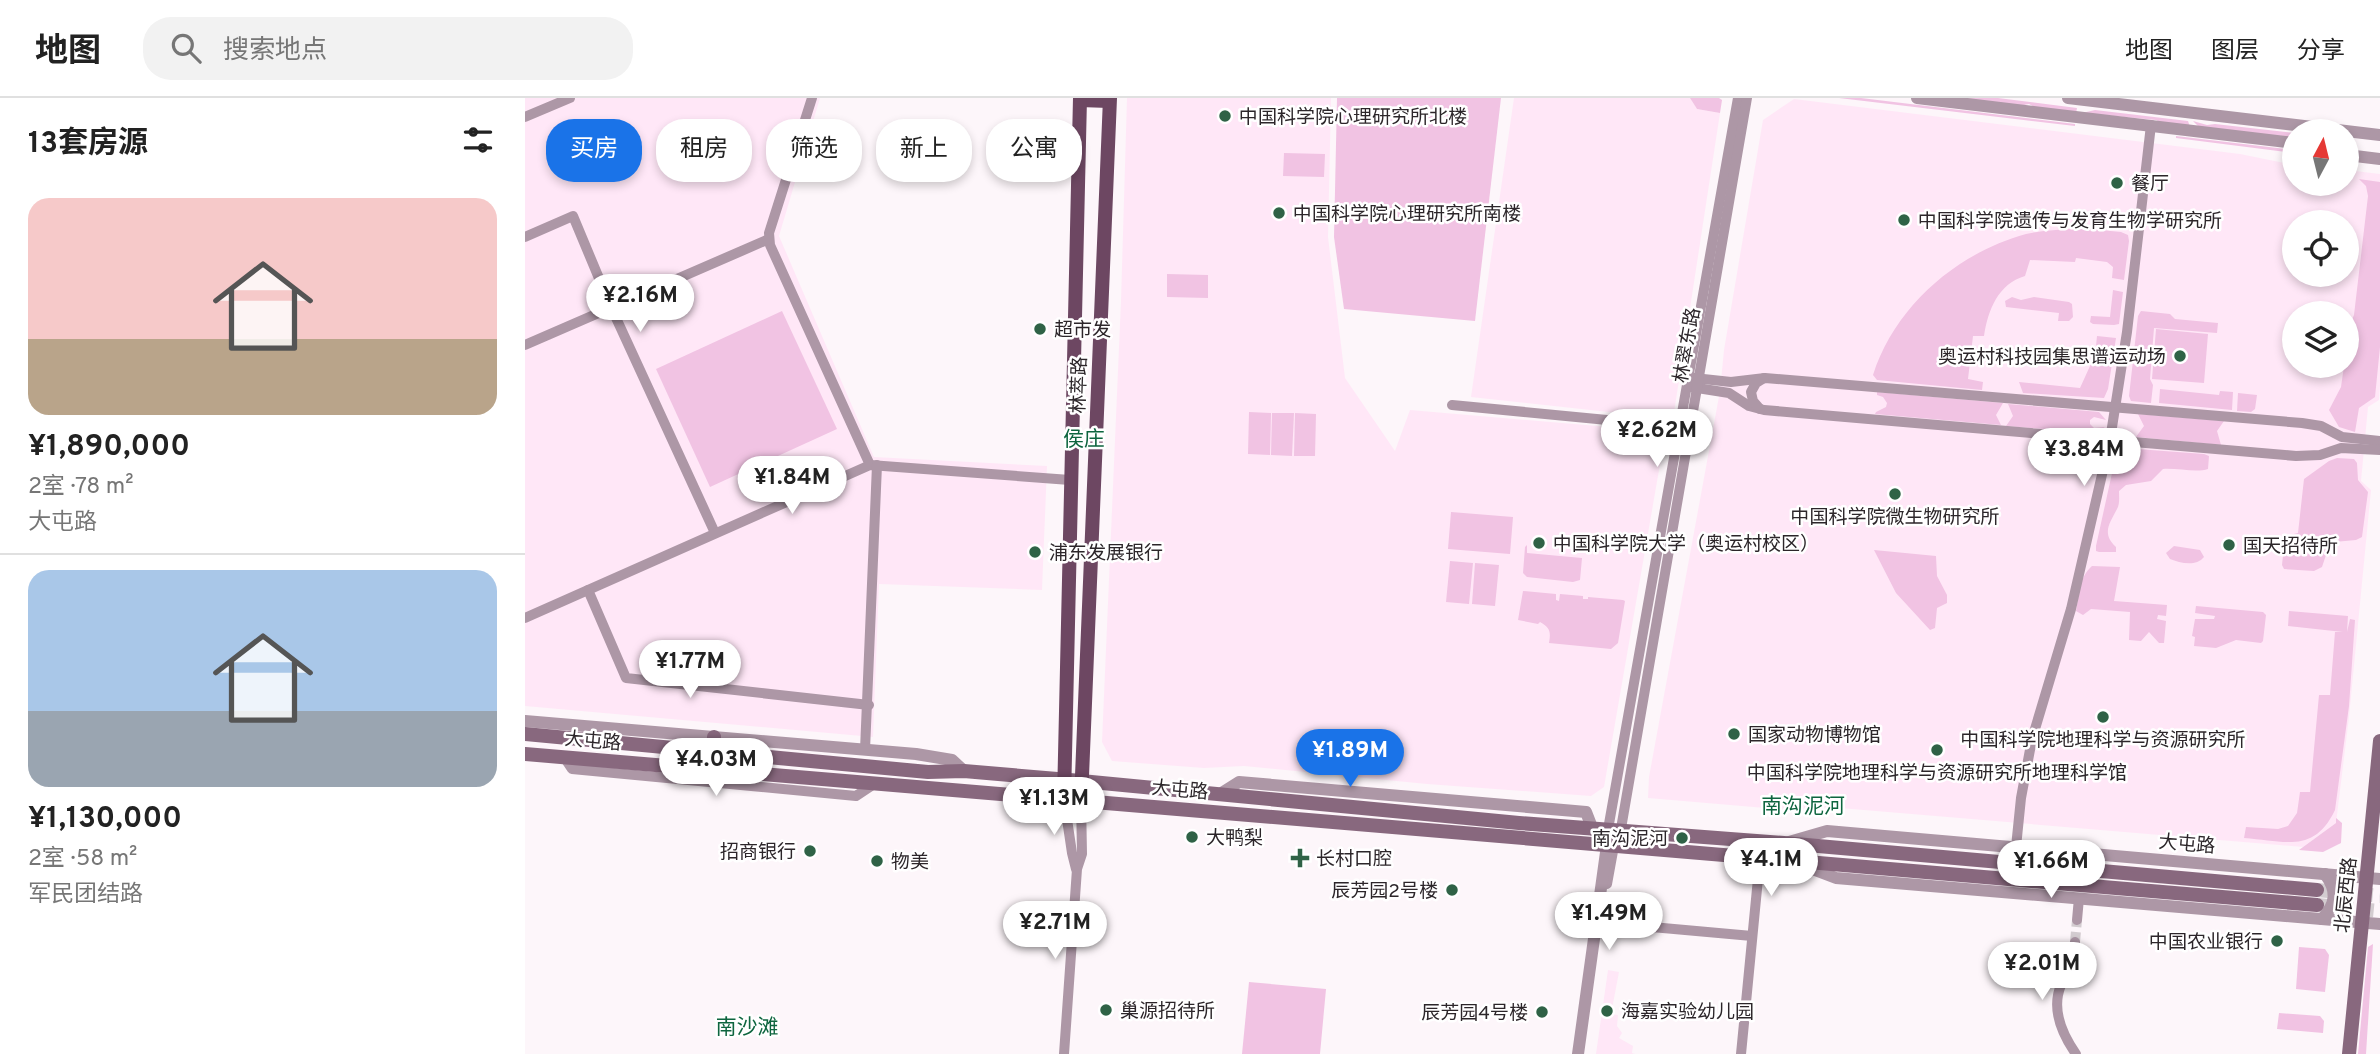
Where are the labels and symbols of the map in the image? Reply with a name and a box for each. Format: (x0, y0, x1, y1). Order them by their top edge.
place label: 中国科学院心理研究所北楼 (1239, 106, 1467, 130)
marker: 中国科学院心理研究所北楼 (1217, 108, 1233, 124)
north arrow (2282, 119, 2359, 196)
place label: 餐厅 (2131, 173, 2169, 197)
marker: 餐厅 (2109, 175, 2125, 191)
place label: 中国科学院心理研究所南楼 (1293, 203, 1521, 227)
marker: 中国科学院心理研究所南楼 (1271, 205, 1287, 221)
place label: 中国科学院遗传与发育生物学研究所 (1918, 210, 2222, 234)
marker: 中国科学院遗传与发育生物学研究所 (1896, 212, 1912, 228)
pin: ¥2.16M (583, 274, 697, 334)
street label: 林翠东路 (1670, 306, 1706, 385)
place label: 超市发 (1054, 319, 1111, 343)
marker: 超市发 (1032, 321, 1048, 337)
place label: 奥运村科技园集思谱运动场 (1938, 346, 2166, 370)
marker: 奥运村科技园集思谱运动场 (2172, 348, 2188, 364)
street label: 林萃路 (1067, 356, 1093, 414)
pin: ¥2.62M (1600, 410, 1714, 469)
district label: 侯庄 (1063, 427, 1105, 454)
pin: ¥3.84M (2027, 428, 2141, 488)
pin: ¥1.84M (735, 456, 849, 516)
marker: 中国科学院微生物研究所 (1887, 486, 1903, 502)
place label: 中国科学院微生物研究所 (1790, 506, 2000, 530)
place label: 中国科学院大学（奥运村校区） (1553, 533, 1819, 557)
marker: 中国科学院大学（奥运村校区） (1531, 535, 1547, 551)
place label: 国天招待所 (2243, 535, 2338, 559)
marker: 国天招待所 (2221, 537, 2237, 553)
place label: 浦东发展银行 (1049, 542, 1163, 566)
marker: 浦东发展银行 (1027, 544, 1043, 560)
pin: ¥1.77M (633, 640, 747, 700)
marker: 中国科学院地理科学与资源研究所 (2095, 709, 2111, 725)
place label: 国家动物博物馆 (1748, 724, 1881, 748)
marker: 国家动物博物馆 (1726, 726, 1742, 742)
street label: 大屯路 (563, 728, 622, 756)
place label: 中国科学院地理科学与资源研究所 (1960, 729, 2246, 753)
pin: ¥1.89M (1293, 730, 1407, 789)
pin: ¥4.03M (659, 738, 773, 798)
marker: 中国科学院地理科学与资源研究所地理科学馆 (1929, 742, 1945, 758)
place label: 中国科学院地理科学与资源研究所地理科学馆 (1747, 762, 2127, 786)
street label: 大屯路 (1150, 777, 1209, 805)
pin: ¥1.13M (997, 778, 1111, 837)
district label: 南沟泥河 (1761, 794, 1845, 821)
place label: 大鸭梨 (1206, 827, 1263, 851)
place label: 南沟泥河 (1592, 828, 1668, 852)
marker: 大鸭梨 (1184, 829, 1200, 845)
marker: 南沟泥河 (1674, 830, 1690, 846)
street label: 大屯路 (2157, 831, 2216, 859)
pin: ¥4.1M (1722, 838, 1820, 898)
pin: ¥1.66M (1994, 840, 2108, 900)
place label: 招商银行 (720, 841, 796, 865)
marker: 招商银行 (802, 843, 818, 859)
marker: 长村口腔 (1290, 848, 1310, 868)
place label: 长村口腔 (1316, 848, 1392, 872)
place label: 物美 (891, 851, 929, 875)
marker: 物美 (869, 853, 885, 869)
street label: 北辰西路 (2331, 856, 2363, 934)
place label: 辰芳园2号楼 (1331, 880, 1438, 904)
marker: 辰芳园2号楼 (1444, 882, 1460, 898)
pin: ¥1.49M (1552, 892, 1666, 952)
pin: ¥2.71M (998, 902, 1112, 961)
place label: 中国农业银行 (2149, 931, 2263, 955)
marker: 中国农业银行 (2269, 933, 2285, 949)
pin: ¥2.01M (1985, 942, 2099, 1002)
place label: 巢源招待所 (1120, 1000, 1215, 1024)
place label: 海嘉实验幼儿园 (1621, 1001, 1754, 1025)
marker: 巢源招待所 (1098, 1002, 1114, 1018)
place label: 辰芳园4号楼 (1421, 1002, 1528, 1026)
marker: 海嘉实验幼儿园 (1599, 1003, 1615, 1019)
marker: 辰芳园4号楼 (1534, 1004, 1550, 1020)
district label: 南沙滩 (716, 1015, 779, 1042)

